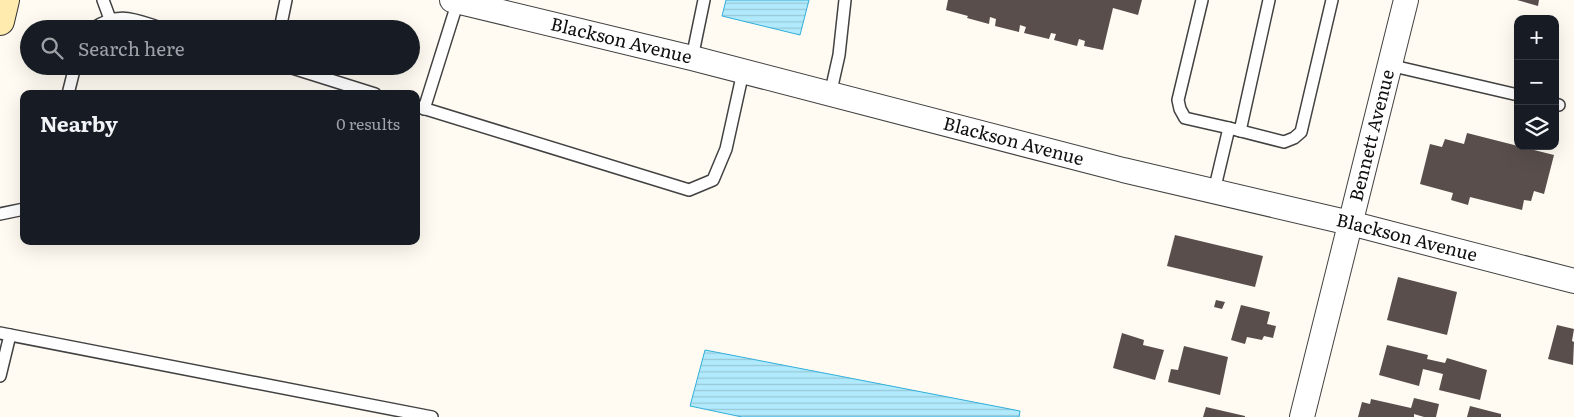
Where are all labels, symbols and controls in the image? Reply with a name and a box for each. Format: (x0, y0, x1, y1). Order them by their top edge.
street label: Blackson Avenue (548, 9, 695, 70)
map controls (1514, 15, 1559, 150)
button: + (1514, 15, 1559, 60)
search box (20, 20, 420, 75)
icon: search (38, 34, 66, 62)
text: Search here (78, 34, 185, 62)
button: − (1514, 60, 1559, 105)
street label: Bennett Avenue (1341, 66, 1400, 204)
button: layers (1514, 105, 1559, 150)
text: Nearby (40, 107, 118, 138)
street label: Blackson Avenue (940, 109, 1087, 171)
text: 0 results (336, 111, 400, 135)
street label: Blackson Avenue (1334, 205, 1481, 267)

